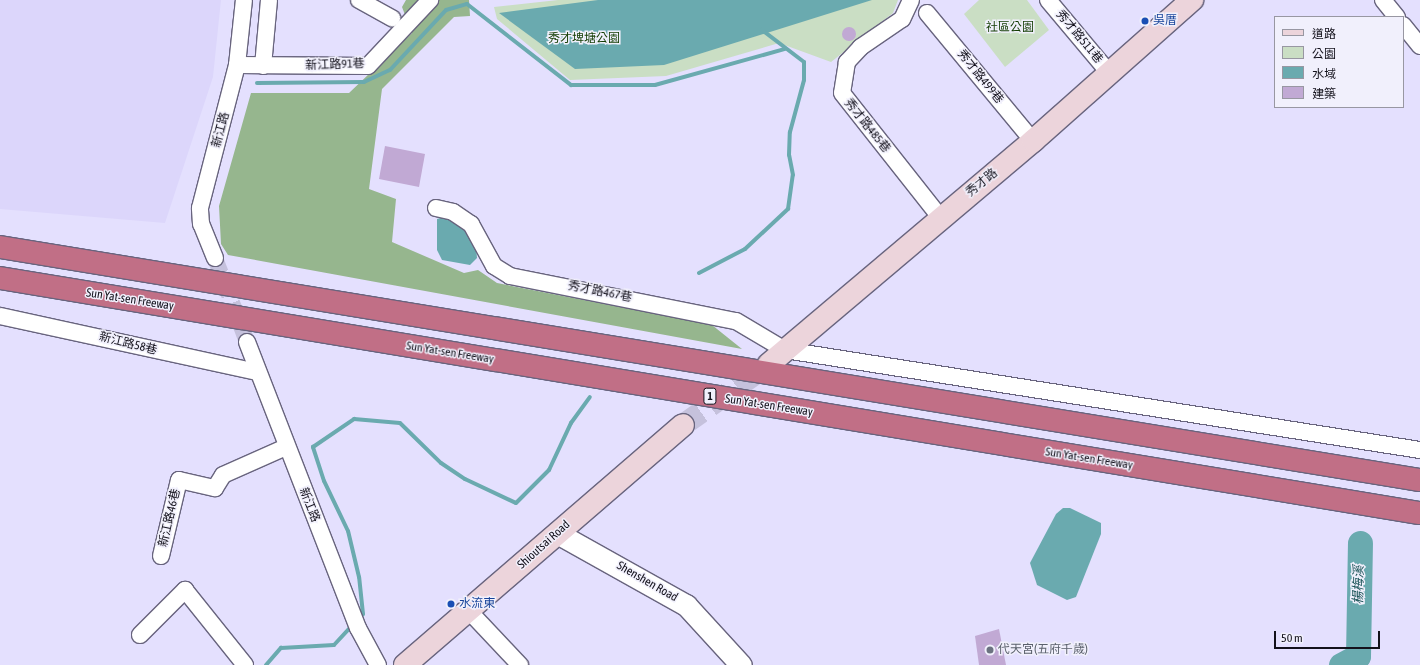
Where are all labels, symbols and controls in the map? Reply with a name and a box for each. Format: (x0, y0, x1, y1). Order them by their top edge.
street label: 秀才路511巷 (1053, 8, 1105, 66)
place label: 吳厝 (1153, 14, 1177, 28)
marker: 吳厝 (1140, 16, 1150, 26)
legend (1274, 16, 1404, 108)
park label: 社區公園 (986, 21, 1034, 35)
text: 道路 (1312, 27, 1336, 41)
park label: 秀才埤塘公園 (548, 32, 620, 46)
street label: 秀才路499巷 (954, 47, 1006, 107)
text: 公園 (1312, 47, 1336, 61)
street label: 新江路91巷 (305, 57, 365, 73)
text: 水域 (1312, 67, 1336, 81)
text: 建築 (1312, 87, 1336, 101)
street label: 秀才路485巷 (841, 96, 893, 156)
street label: 新江路 (209, 111, 233, 149)
street label: 秀才路 (963, 166, 1001, 200)
street label: 秀才路467巷 (567, 279, 633, 305)
street label: Sun Yat-sen Freeway (85, 286, 175, 314)
street label: 新江路58巷 (97, 330, 159, 358)
street label: Sun Yat-sen Freeway (405, 339, 495, 367)
road number: 1 (703, 387, 717, 405)
street label: Sun Yat-sen Freeway (724, 392, 814, 420)
street label: Sun Yat-sen Freeway (1044, 445, 1134, 473)
street label: 新江路 (296, 486, 322, 524)
street label: 新江路46巷 (156, 488, 184, 548)
street label: Shioutsai Road (515, 518, 573, 572)
street label: Shenshen Road (614, 559, 680, 605)
water label: 楊梅溪 (1351, 565, 1367, 605)
place label: 水流東 (459, 597, 495, 611)
marker: 水流東 (446, 599, 456, 609)
scale bar (1276, 623, 1382, 649)
text: 50 m (1281, 631, 1303, 645)
place label: 代天宮(五府千歲) (998, 643, 1088, 657)
marker: 代天宮(五府千歲) (985, 645, 995, 655)

